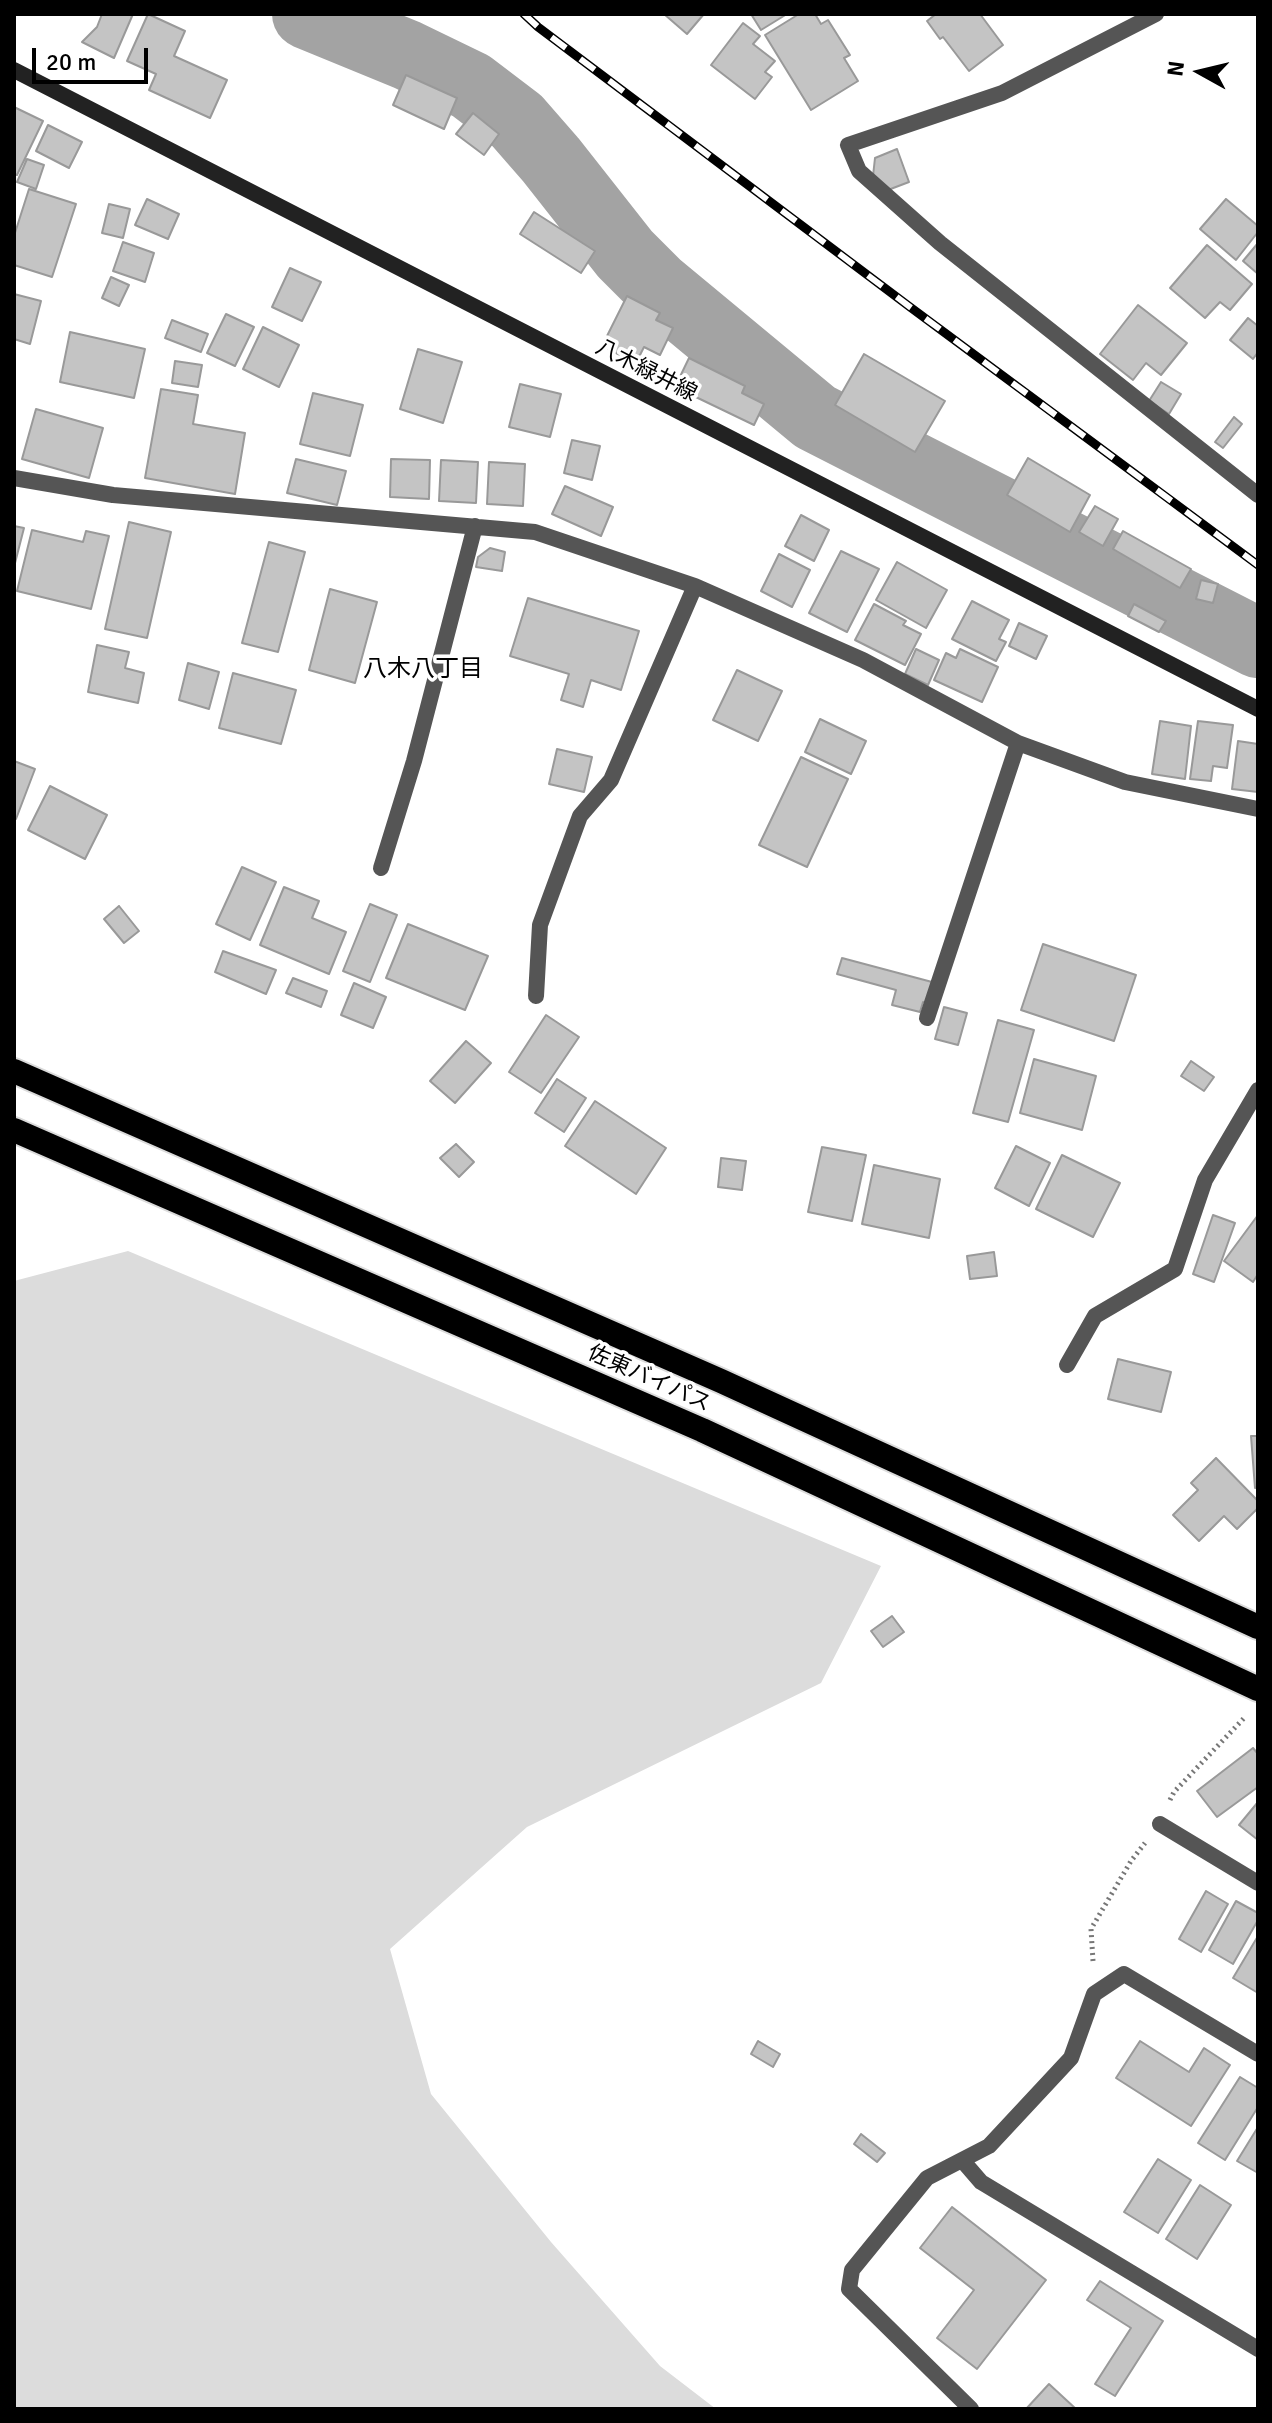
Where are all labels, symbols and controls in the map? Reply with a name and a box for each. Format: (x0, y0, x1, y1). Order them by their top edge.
scale bar (36, 32, 152, 82)
north arrow (1160, 32, 1240, 112)
text: 20 m (46, 47, 96, 77)
text: N (1161, 59, 1190, 78)
street label: 八木緑井線 (591, 334, 701, 408)
district label: 八木八丁目 (363, 656, 483, 684)
street label: 佐東バイパス (583, 1340, 715, 1418)

